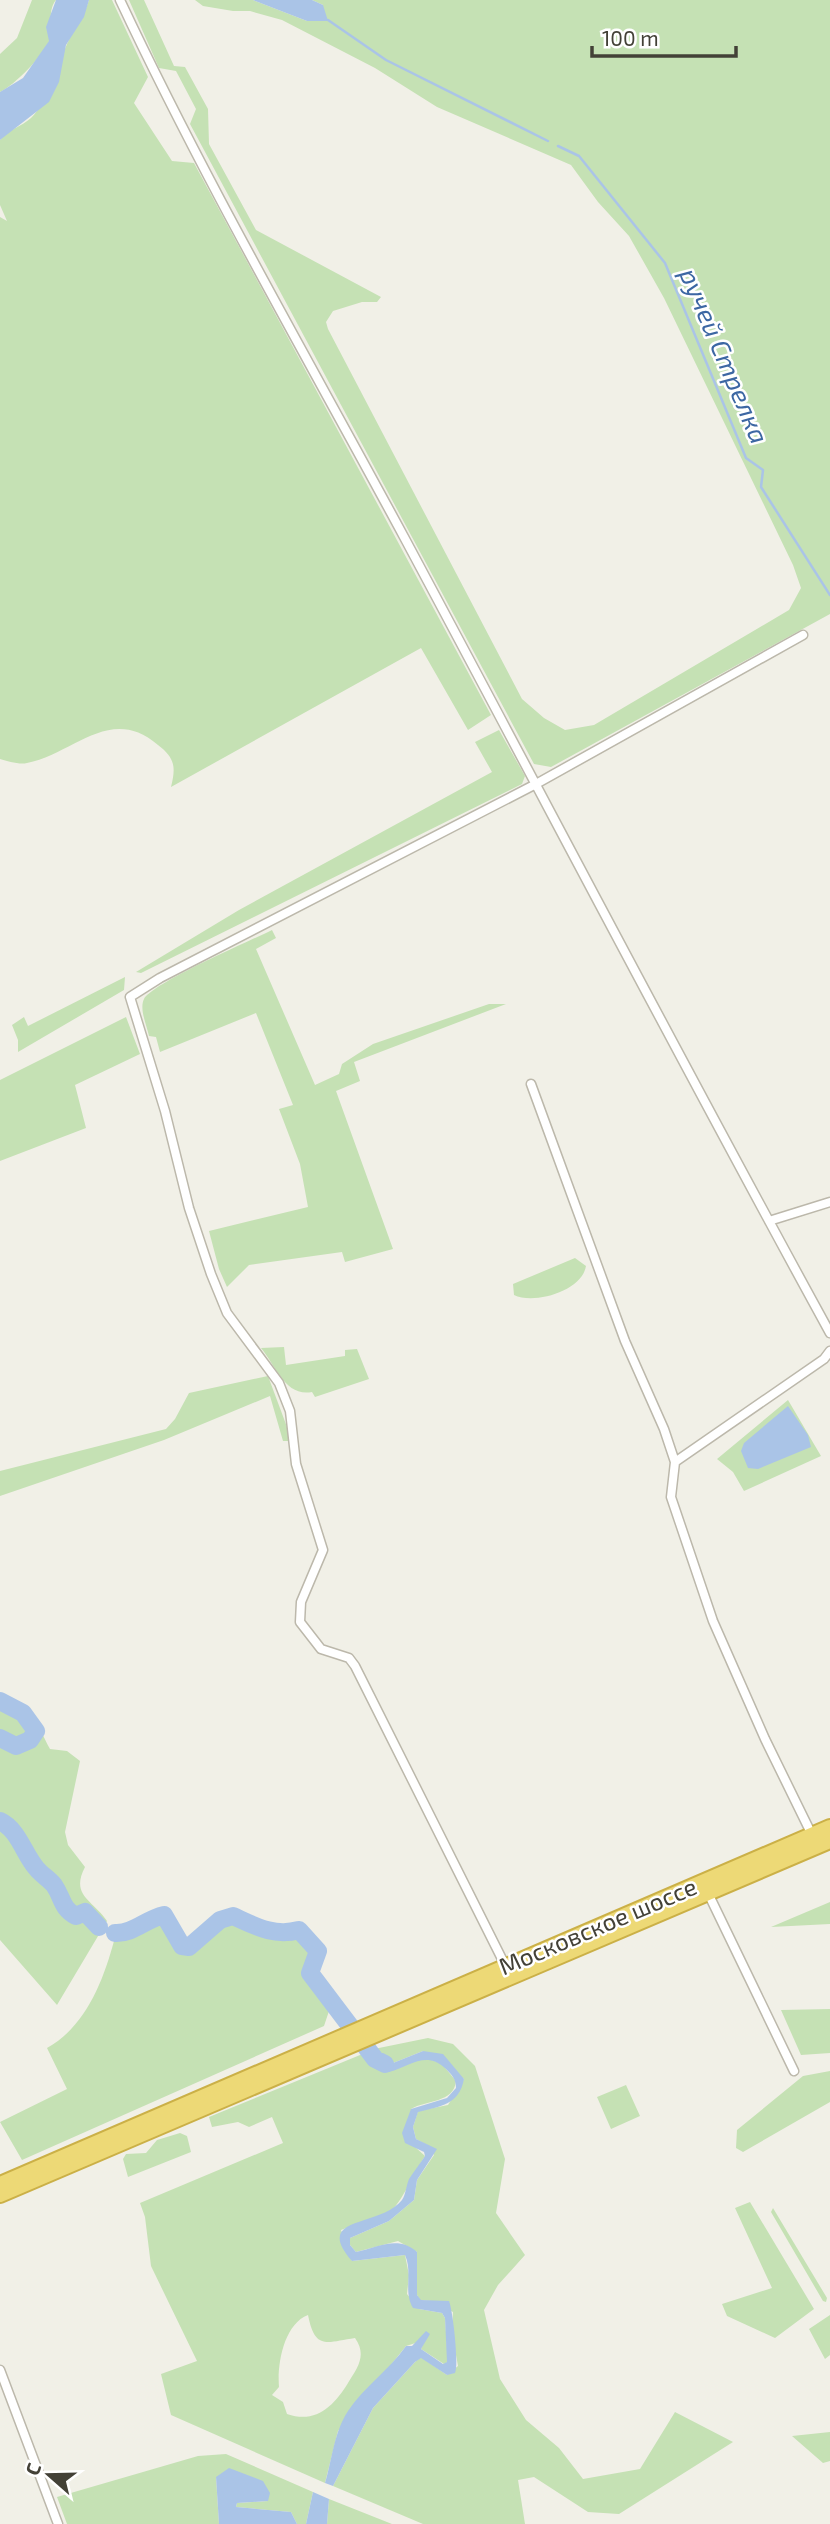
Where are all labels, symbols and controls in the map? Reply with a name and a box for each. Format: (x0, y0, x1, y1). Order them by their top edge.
scale bar (592, 14, 736, 58)
text: 100 m (602, 25, 659, 50)
water label: ручей Стрелка (675, 263, 776, 448)
street label: Московское шоссе (494, 1871, 701, 1980)
north arrow (14, 2440, 84, 2510)
text: С (20, 2460, 45, 2478)

